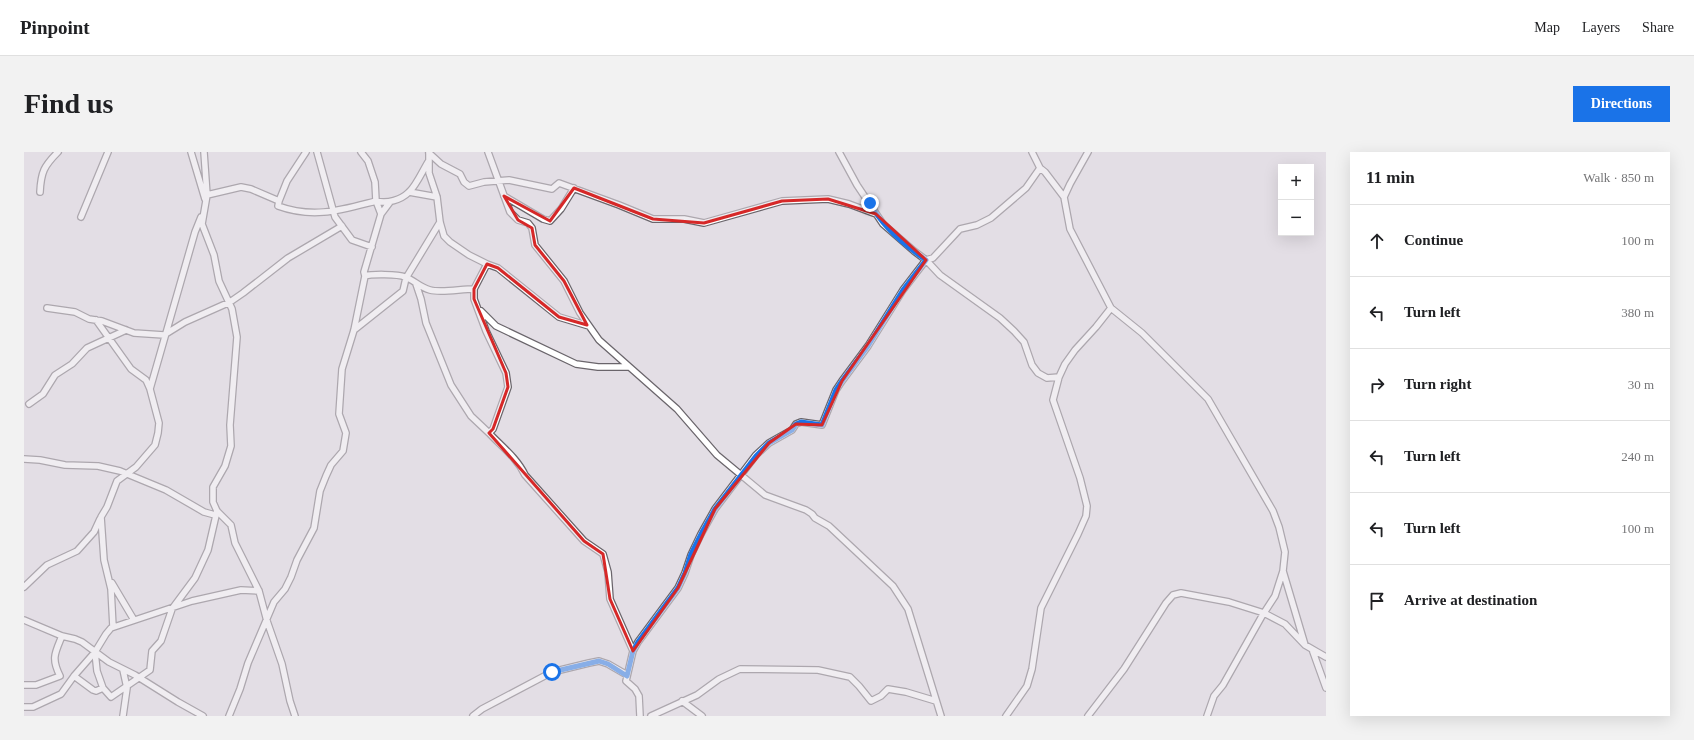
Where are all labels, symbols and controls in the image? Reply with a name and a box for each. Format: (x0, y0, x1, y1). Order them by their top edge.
text: Pinpoint (20, 17, 90, 38)
text: Map (1534, 20, 1560, 35)
text: Layers (1582, 20, 1620, 35)
text: Share (1642, 20, 1674, 35)
button: Directions (1573, 86, 1670, 122)
text: Find us (24, 88, 114, 119)
map controls (1278, 164, 1314, 236)
button: + (1278, 164, 1314, 200)
text: 11 min (1366, 168, 1415, 187)
text: Walk · 850 m (1583, 170, 1654, 185)
route end (861, 194, 879, 212)
button: − (1278, 200, 1314, 236)
icon: ahead (1366, 230, 1388, 252)
text: Continue (1404, 232, 1463, 248)
text: 100 m (1621, 233, 1654, 248)
icon: left (1366, 302, 1388, 324)
text: Turn left (1404, 304, 1461, 320)
text: 380 m (1621, 305, 1654, 320)
icon: right (1366, 374, 1388, 396)
text: Turn right (1404, 376, 1471, 392)
text: 30 m (1628, 377, 1654, 392)
icon: left (1366, 446, 1388, 468)
text: Turn left (1404, 448, 1461, 464)
text: 240 m (1621, 449, 1654, 464)
icon: left (1366, 518, 1388, 540)
text: Turn left (1404, 520, 1461, 536)
text: 100 m (1621, 521, 1654, 536)
icon: arrive (1366, 590, 1388, 612)
text: Arrive at destination (1404, 592, 1537, 608)
route start (543, 663, 561, 681)

